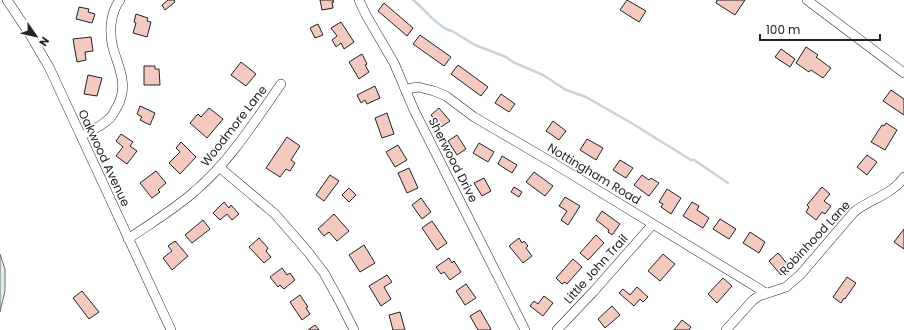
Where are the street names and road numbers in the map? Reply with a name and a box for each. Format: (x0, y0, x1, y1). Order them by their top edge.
street label: Woodmore Lane (197, 82, 271, 170)
street label: Oakwood Avenue (74, 106, 134, 209)
street label: Sherwood Drive (425, 114, 482, 205)
street label: Nottingham Road (544, 139, 644, 208)
street label: Robinhood Lane (776, 197, 854, 279)
street label: Little John Trail (560, 230, 631, 307)

